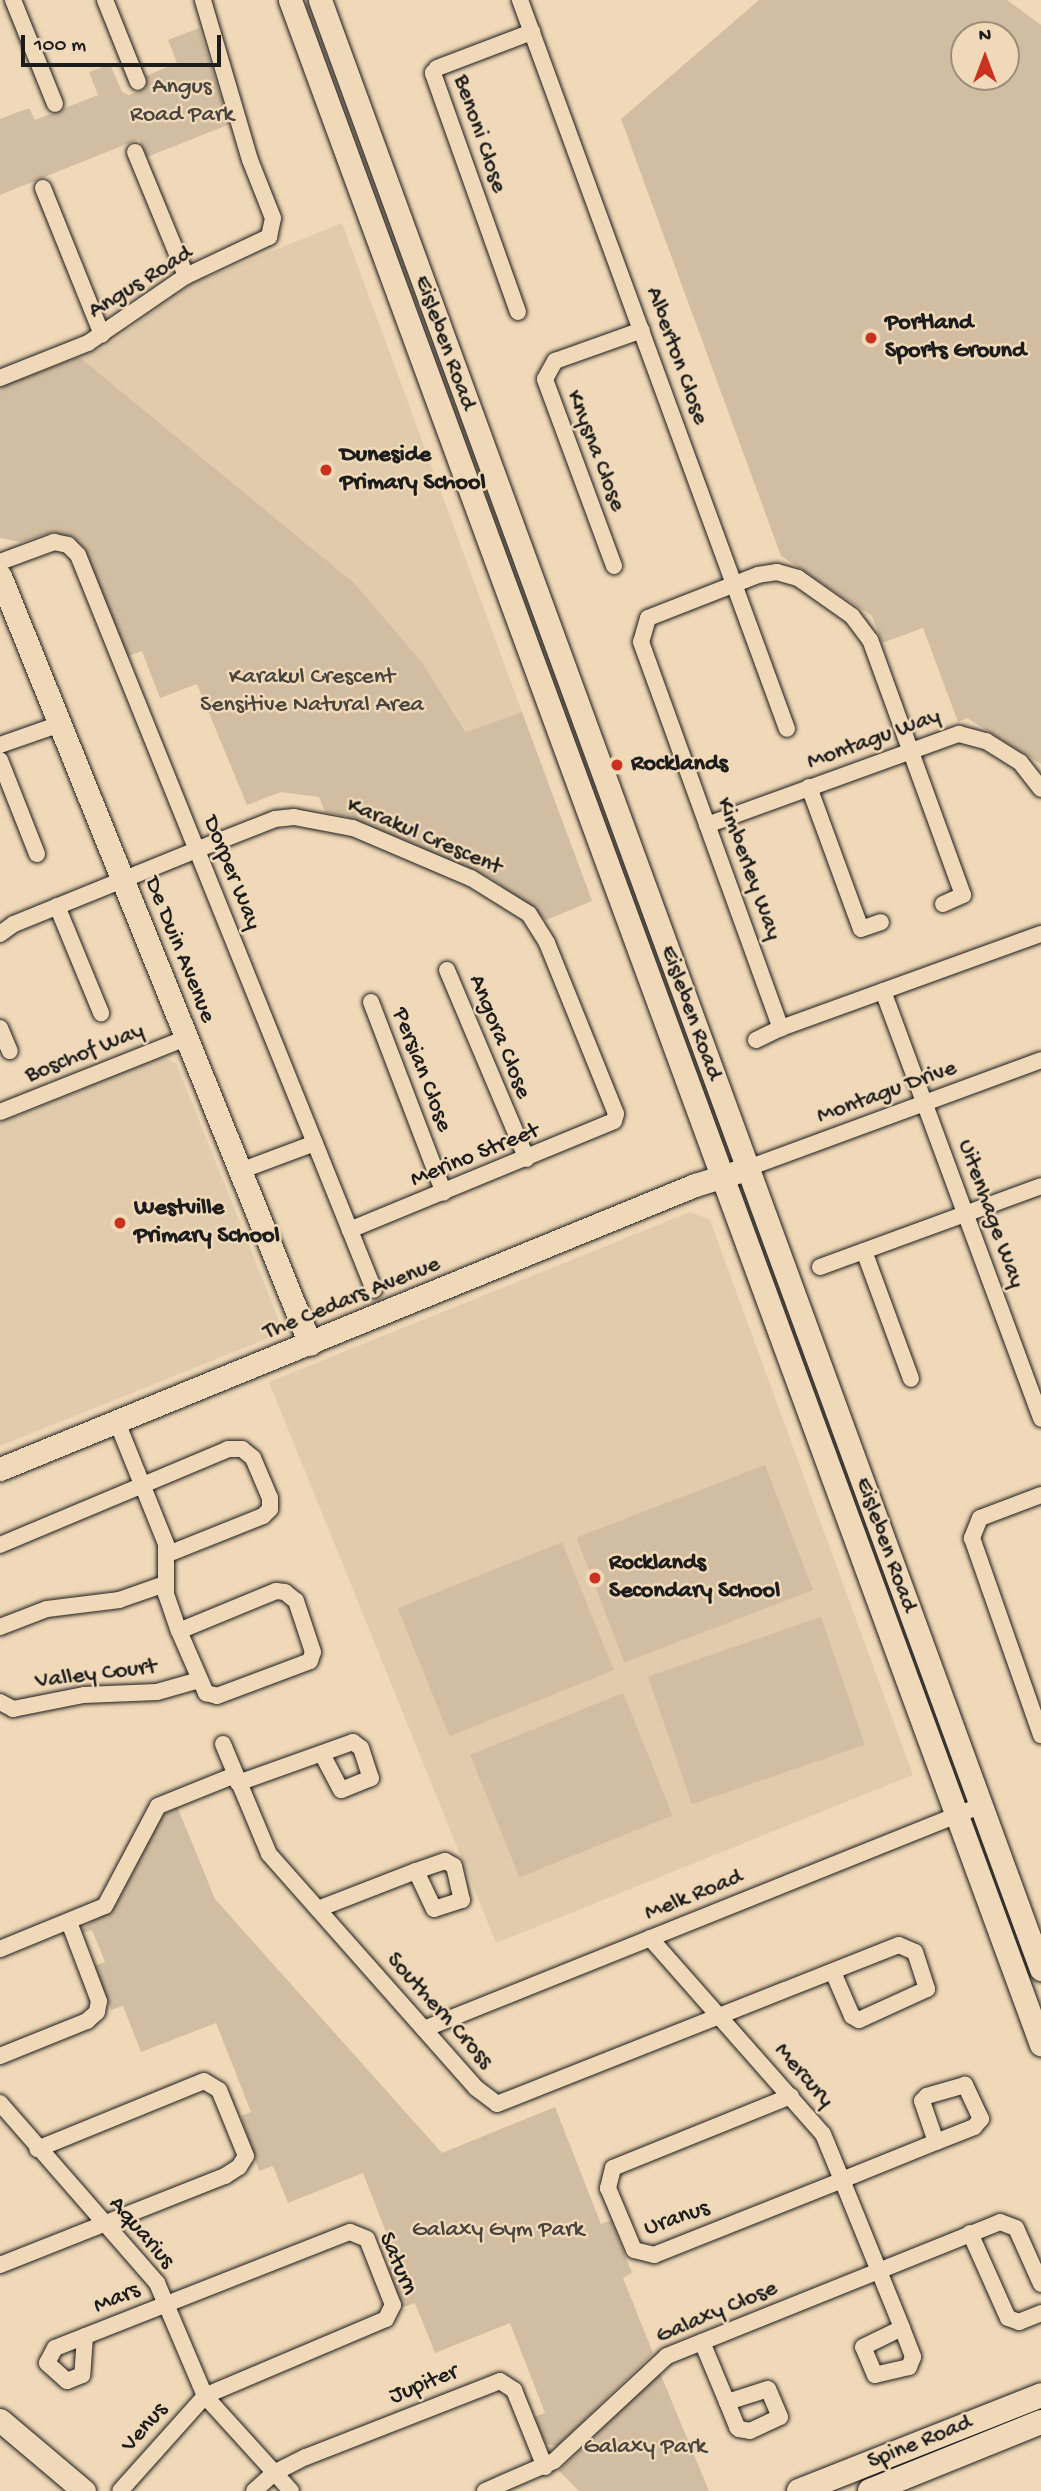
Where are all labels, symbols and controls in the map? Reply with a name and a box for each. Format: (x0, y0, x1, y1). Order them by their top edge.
scale bar (24, 21, 224, 65)
north arrow (950, 21, 1020, 91)
text: N (979, 25, 991, 48)
text: 100 m (34, 34, 86, 59)
street label: Benoni Close (445, 71, 513, 197)
park label: Angus Road Park (130, 74, 234, 130)
street label: Angus Road (84, 240, 198, 326)
street label: Eisleben Road (406, 272, 482, 414)
street label: Alberton Close (638, 283, 714, 429)
place label: Portland Sports Ground (885, 310, 1026, 366)
marker: Portland Sports Ground (863, 330, 879, 346)
street label: Knysna Close (559, 386, 631, 516)
place label: Duneside Primary School (340, 442, 486, 498)
marker: Duneside Primary School (318, 462, 334, 478)
park label: Karakul Crescent Sensitive Natural Area (200, 664, 424, 720)
street label: Montagu Way (803, 703, 945, 777)
place label: Rocklands (631, 751, 728, 779)
marker: Rocklands (609, 757, 625, 773)
street label: Karakul Crescent (342, 791, 506, 883)
street label: Kimberley Way (709, 794, 787, 944)
street label: Dorper Way (195, 812, 267, 934)
street label: De Duin Avenue (137, 873, 221, 1027)
street label: Eisleben Road (652, 942, 728, 1084)
street label: Angora Close (461, 971, 537, 1103)
street label: Persian Close (384, 1004, 458, 1136)
street label: Boschof Way (21, 1017, 149, 1091)
street label: Montagu Drive (813, 1054, 961, 1132)
street label: Merino Street (406, 1117, 544, 1195)
street label: Uitenhage Way (950, 1136, 1030, 1292)
place label: Westville Primary School (134, 1195, 280, 1251)
marker: Westville Primary School (112, 1215, 128, 1231)
street label: The Cedars Avenue (259, 1250, 445, 1348)
street label: Eisleben Road (847, 1474, 923, 1616)
place label: Rocklands Secondary School (609, 1550, 780, 1606)
marker: Rocklands Secondary School (587, 1570, 603, 1586)
street label: Valley Court (34, 1653, 158, 1697)
street label: Melk Road (641, 1863, 747, 1929)
street label: Southern Cross (379, 1947, 499, 2075)
street label: Mercury (767, 2037, 839, 2115)
street label: Aquarius (102, 2191, 180, 2275)
street label: Uranus (641, 2194, 713, 2244)
park label: Galaxy Gym Park (412, 2217, 584, 2245)
street label: Saturn (371, 2228, 423, 2300)
street label: Galaxy Close (652, 2275, 782, 2351)
street label: Mars (90, 2277, 144, 2321)
street label: Jupiter (385, 2358, 463, 2412)
street label: Venus (115, 2397, 175, 2459)
street label: Spine Road (864, 2409, 976, 2477)
park label: Galaxy Park (584, 2434, 706, 2462)

